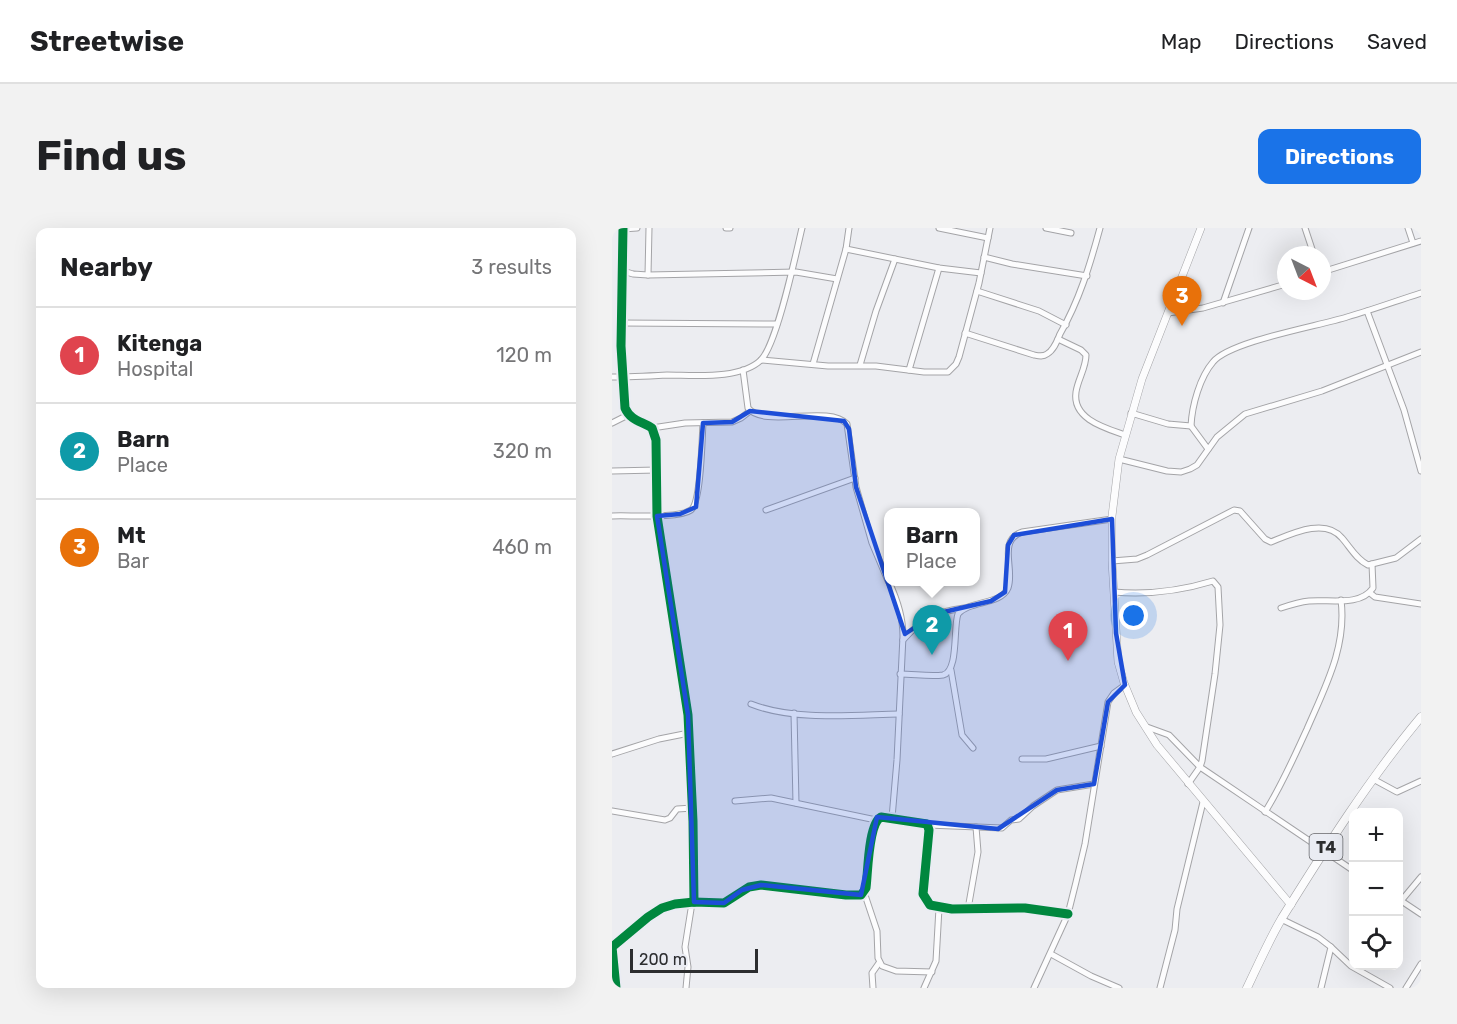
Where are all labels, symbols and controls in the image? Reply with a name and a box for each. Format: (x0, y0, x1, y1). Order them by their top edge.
text: Streetwise (30, 25, 184, 58)
text: Map (1161, 29, 1202, 54)
text: Directions (1235, 29, 1334, 54)
text: Saved (1367, 29, 1427, 54)
button: Directions (1258, 129, 1421, 184)
text: Find us (36, 131, 187, 181)
north arrow (1277, 246, 1331, 300)
text: Nearby (60, 252, 153, 283)
text: 3 results (471, 255, 552, 279)
pin: 3 (1162, 276, 1202, 326)
text: Kitenga (117, 330, 202, 357)
text: 1 (75, 343, 84, 367)
text: 120 m (496, 343, 552, 367)
text: Hospital (117, 357, 193, 381)
text: Barn (117, 426, 170, 453)
text: 2 (73, 439, 86, 463)
text: 320 m (493, 439, 552, 463)
text: Place (117, 453, 168, 477)
popup (884, 508, 980, 586)
text: Mt (117, 522, 146, 549)
text: Barn (906, 522, 958, 549)
text: 3 (73, 535, 86, 559)
text: 460 m (492, 535, 552, 559)
text: Bar (117, 549, 149, 573)
text: Place (906, 549, 957, 573)
your location (1119, 601, 1148, 630)
pin: 2 (912, 606, 952, 655)
pin: 1 (1048, 612, 1088, 661)
map controls (1349, 808, 1403, 970)
button: + (1349, 808, 1403, 862)
road number: T4 (1310, 834, 1342, 860)
button: − (1349, 862, 1403, 916)
button: locate (1349, 916, 1403, 970)
scale bar (630, 946, 758, 974)
text: 200 m (639, 950, 687, 969)

